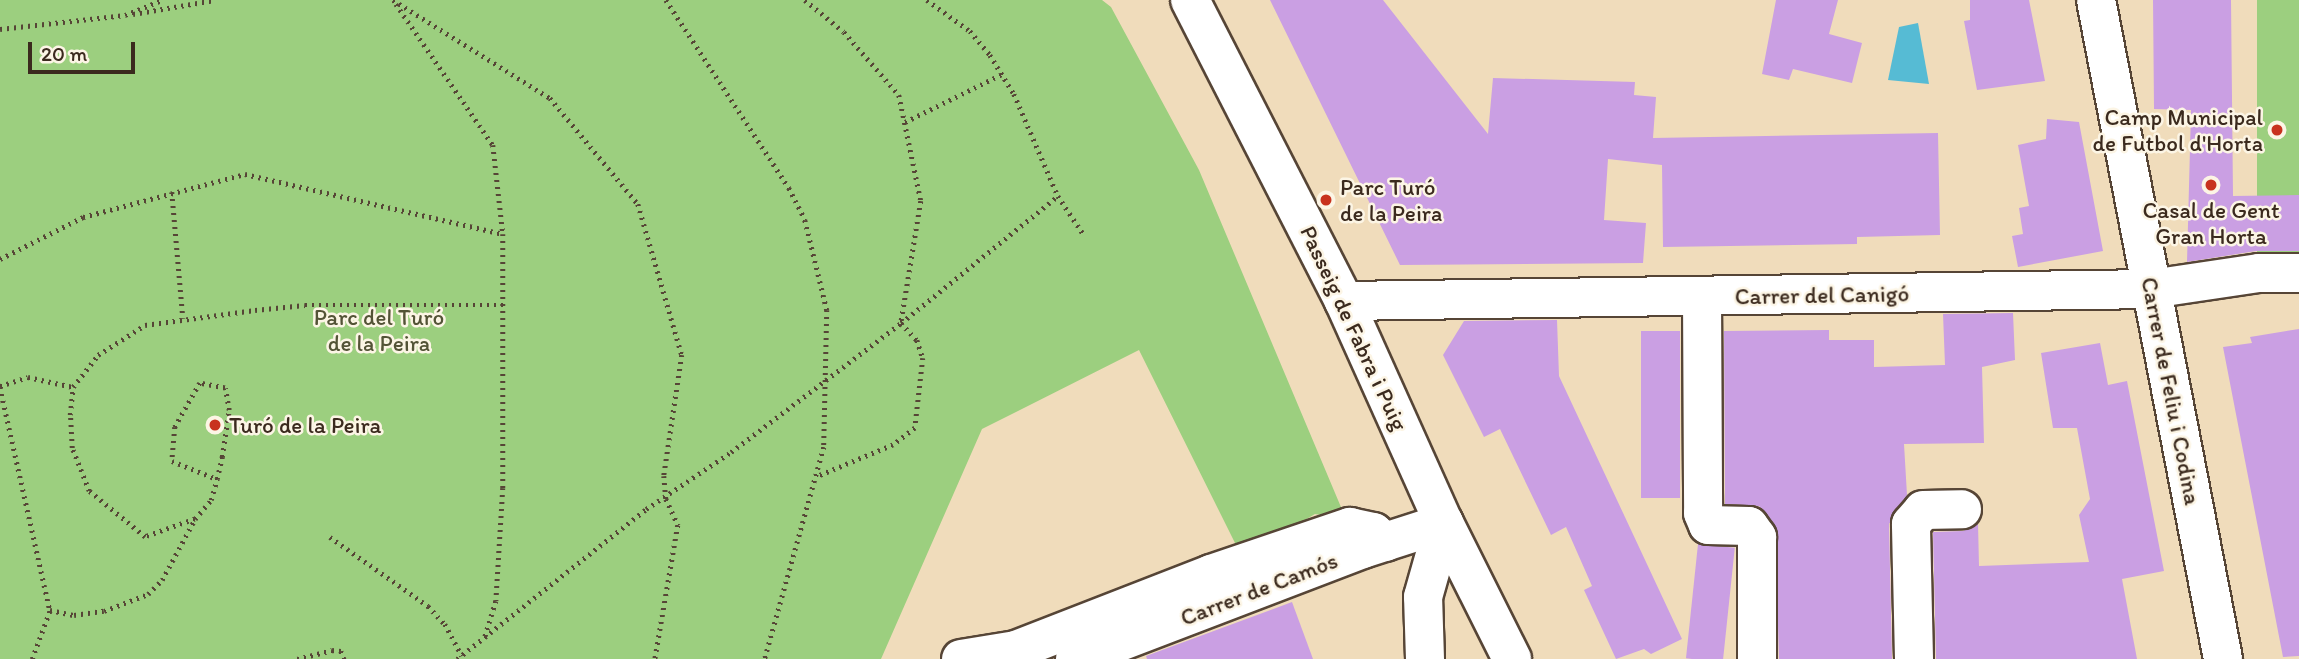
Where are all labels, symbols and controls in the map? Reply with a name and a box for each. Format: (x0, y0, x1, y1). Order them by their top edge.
scale bar (32, 28, 138, 72)
text: 20 m (41, 41, 87, 66)
place label: Camp Municipal de Futbol d'Horta (2093, 103, 2263, 157)
marker: Camp Municipal de Futbol d'Horta (2269, 122, 2285, 138)
place label: Parc Turó de la Peira (1340, 173, 1443, 227)
marker: Casal de Gent Gran Horta (2203, 177, 2219, 193)
marker: Parc Turó de la Peira (1318, 192, 1334, 208)
place label: Casal de Gent Gran Horta (2142, 196, 2280, 250)
street label: Passeig de Fabra i Puig (1295, 222, 1413, 434)
street label: Carrer de Feliu i Codina (2135, 275, 2207, 507)
street label: Carrer del Canigó (1735, 280, 1909, 310)
park label: Parc del Turó de la Peira (314, 303, 444, 357)
place label: Turó de la Peira (229, 411, 382, 439)
marker: Turó de la Peira (207, 417, 223, 433)
street label: Carrer de Camós (1176, 546, 1342, 632)

